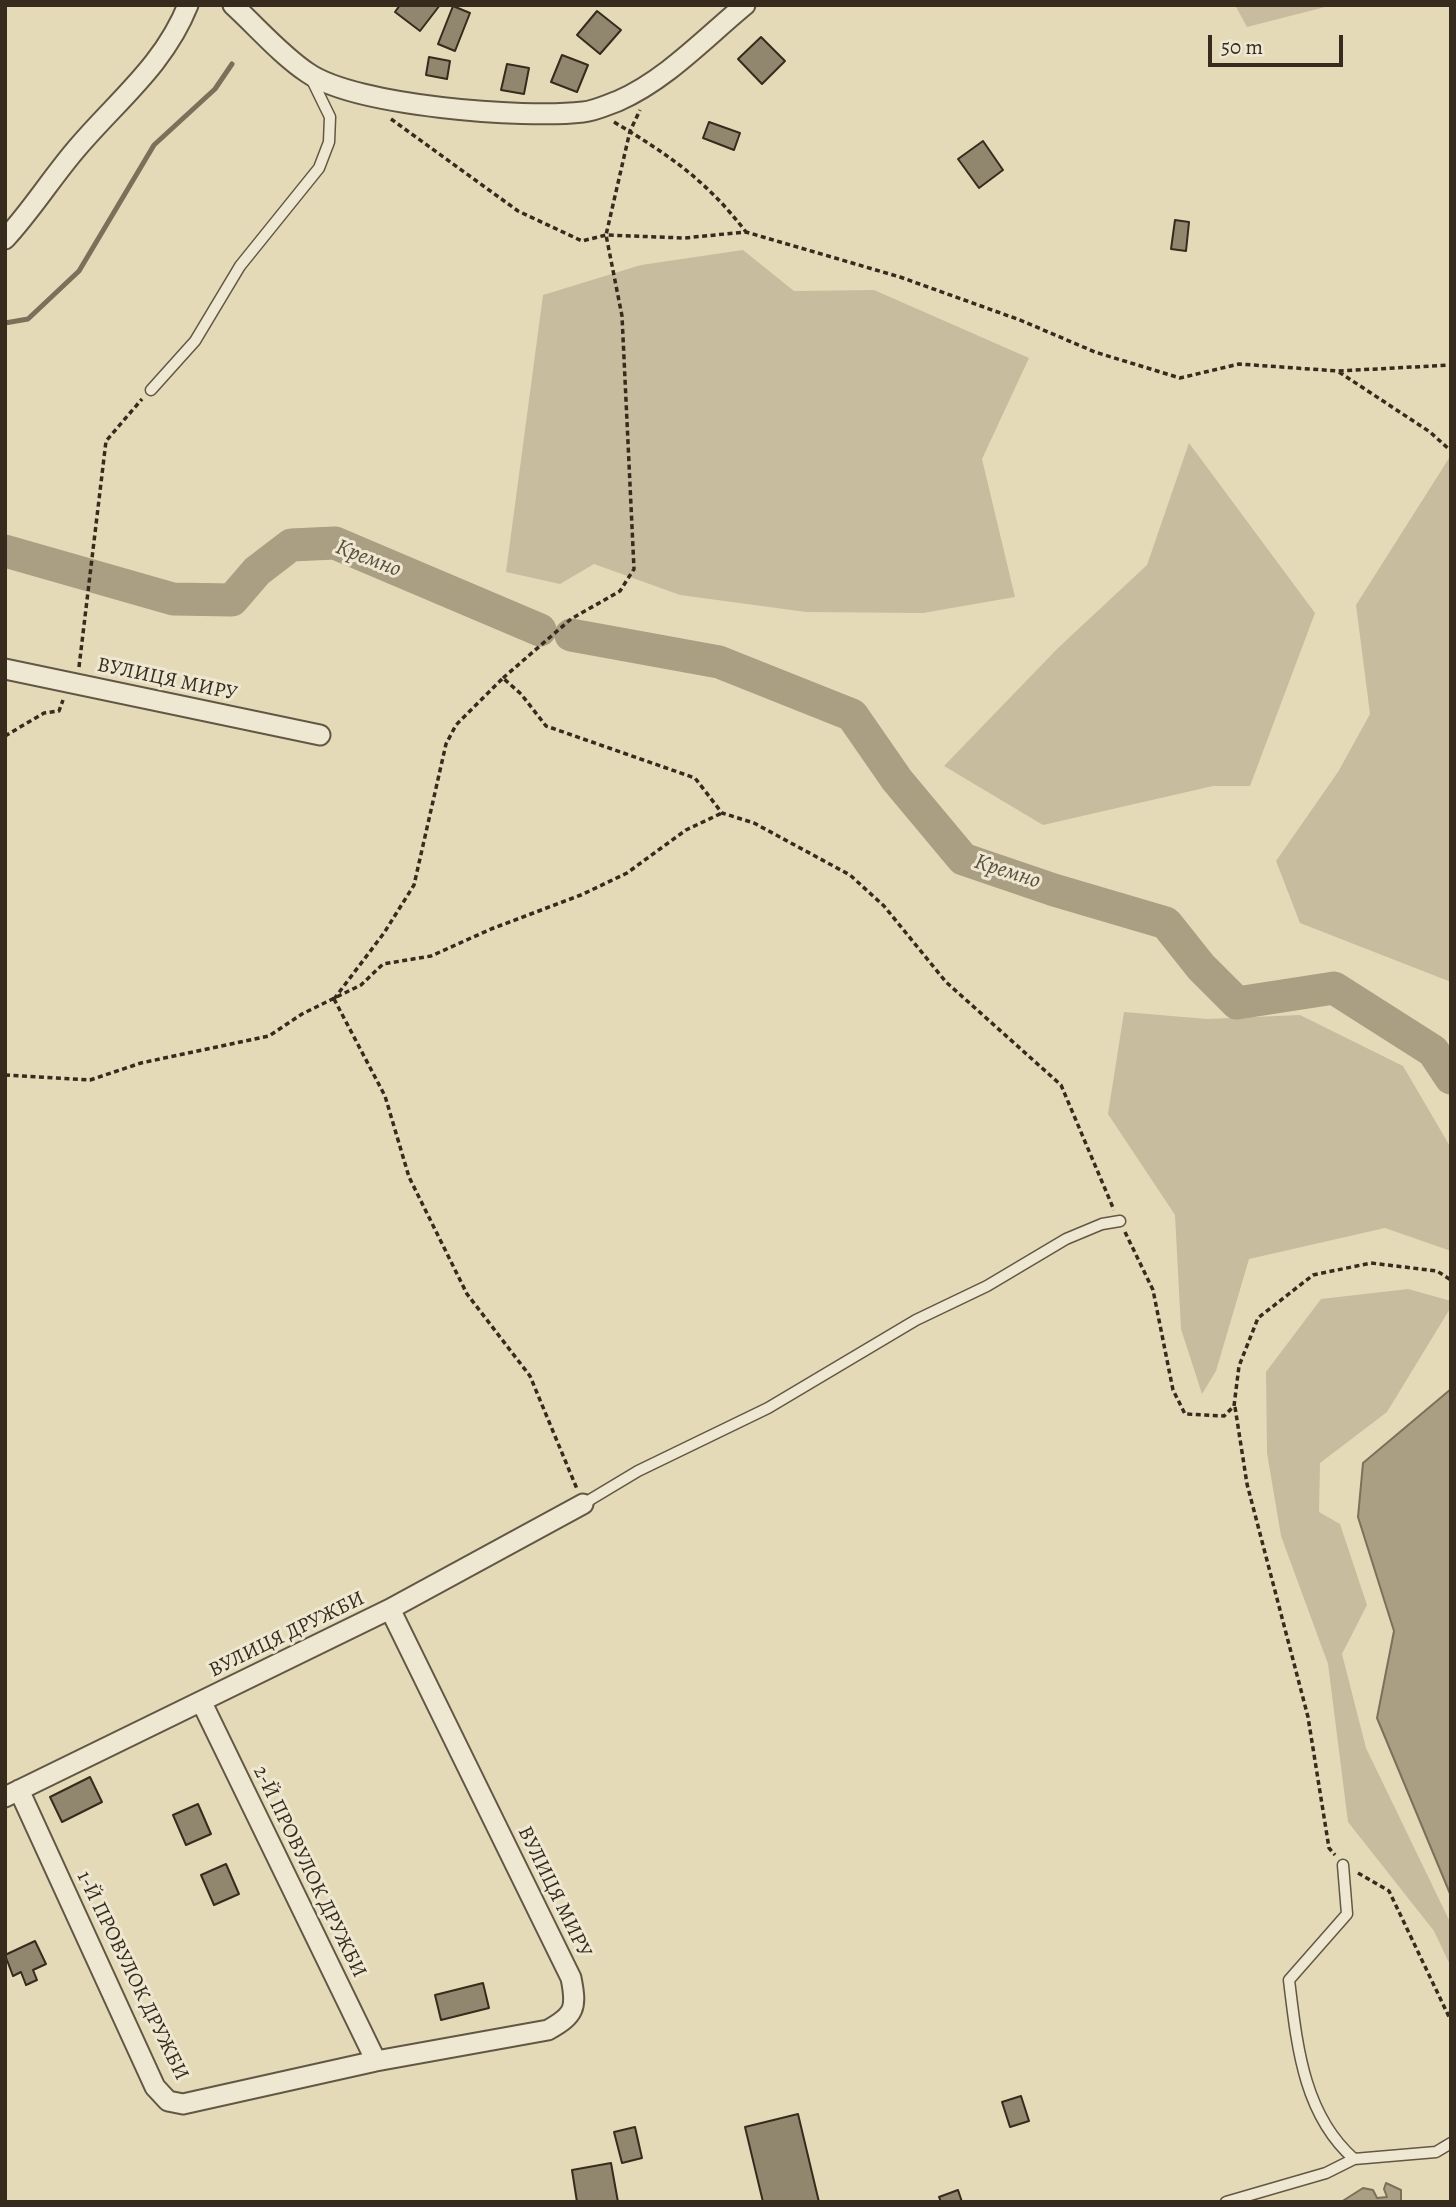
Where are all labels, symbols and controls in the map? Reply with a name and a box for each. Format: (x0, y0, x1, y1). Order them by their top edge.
scale bar (1211, 21, 1346, 65)
text: 50 m (1221, 33, 1263, 61)
water label: Кремно (331, 534, 405, 584)
street label: ВУЛИЦЯ МИРУ (95, 653, 239, 707)
water label: Кремно (970, 848, 1044, 896)
street label: ВУЛИЦЯ ДРУЖБИ (205, 1586, 369, 1684)
street label: 2-Й ПРОВУЛОК ДРУЖБИ (247, 1762, 371, 1982)
street label: ВУЛИЦЯ МИРУ (511, 1822, 597, 1962)
street label: 1-Й ПРОВУЛОК ДРУЖБИ (70, 1867, 194, 2085)

